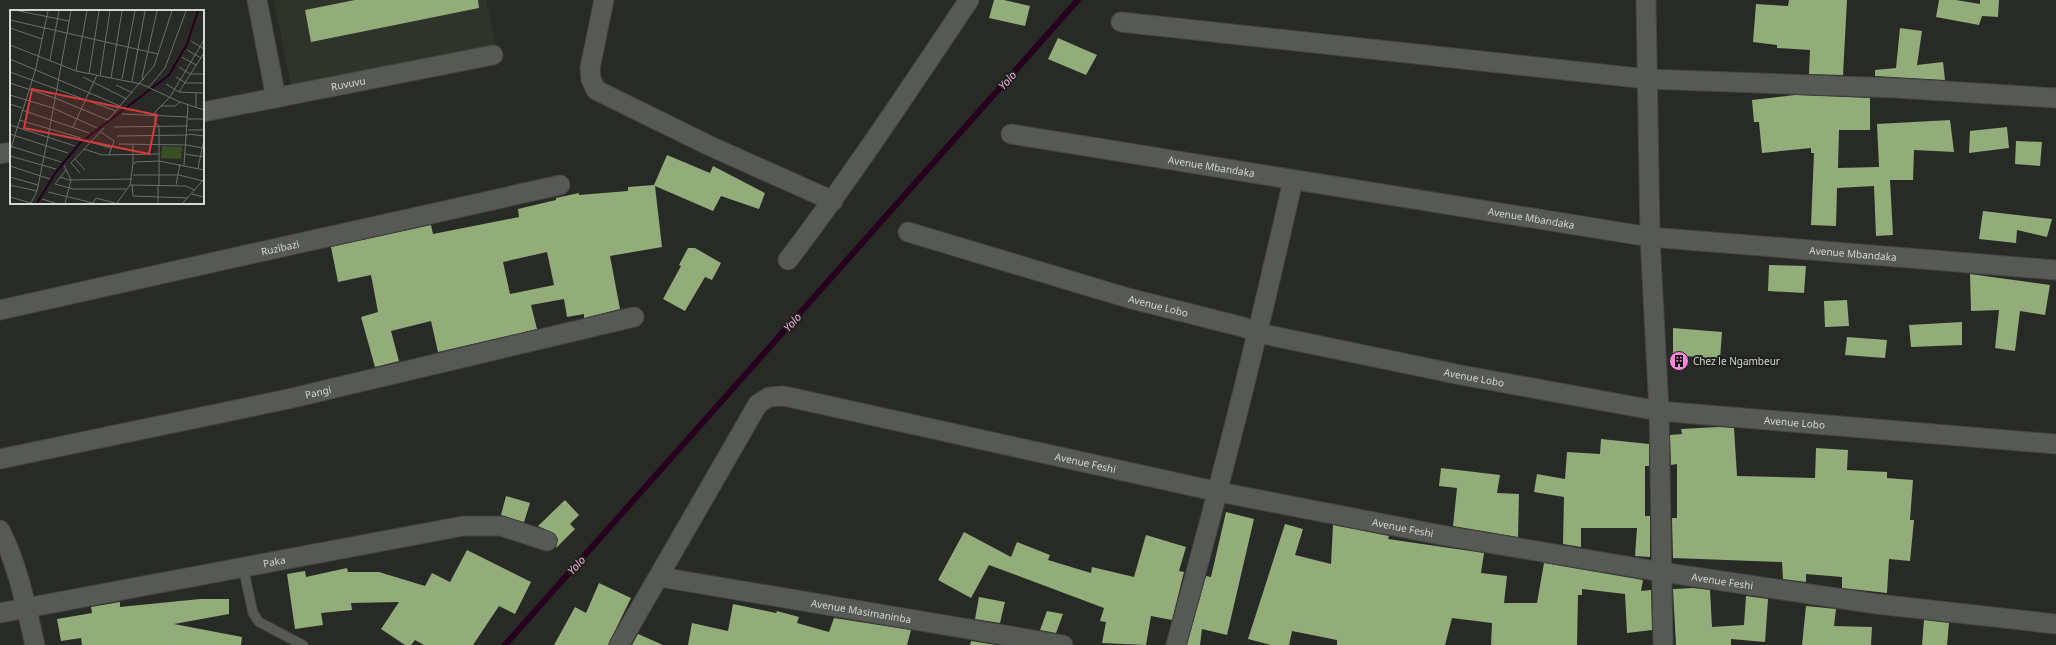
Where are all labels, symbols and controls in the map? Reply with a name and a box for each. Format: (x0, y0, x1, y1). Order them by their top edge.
inset map (10, 10, 204, 204)
water label: Yolo (995, 67, 1019, 93)
street label: Ruvuvu (330, 73, 367, 94)
street label: Avenue Mbandaka (1167, 152, 1256, 180)
street label: Avenue Mbandaka (1487, 204, 1576, 232)
street label: Ruzibazi (260, 236, 301, 259)
street label: Avenue Mbandaka (1809, 243, 1897, 264)
street label: Avenue Lobo (1127, 291, 1190, 320)
water label: Yolo (780, 309, 804, 335)
building icon: Chez le Ngambeur (1668, 350, 1690, 372)
place label: Chez le Ngambeur (1693, 354, 1780, 368)
street label: Avenue Lobo (1443, 365, 1505, 390)
street label: Pangi (303, 382, 333, 402)
street label: Avenue Lobo (1763, 413, 1826, 432)
street label: Avenue Feshi (1054, 449, 1117, 476)
street label: Avenue Feshi (1371, 515, 1435, 540)
water label: Yolo (564, 552, 588, 578)
street label: Paka (262, 553, 287, 570)
street label: Avenue Feshi (1691, 569, 1754, 592)
street label: Avenue Masimaninba (810, 596, 912, 626)

